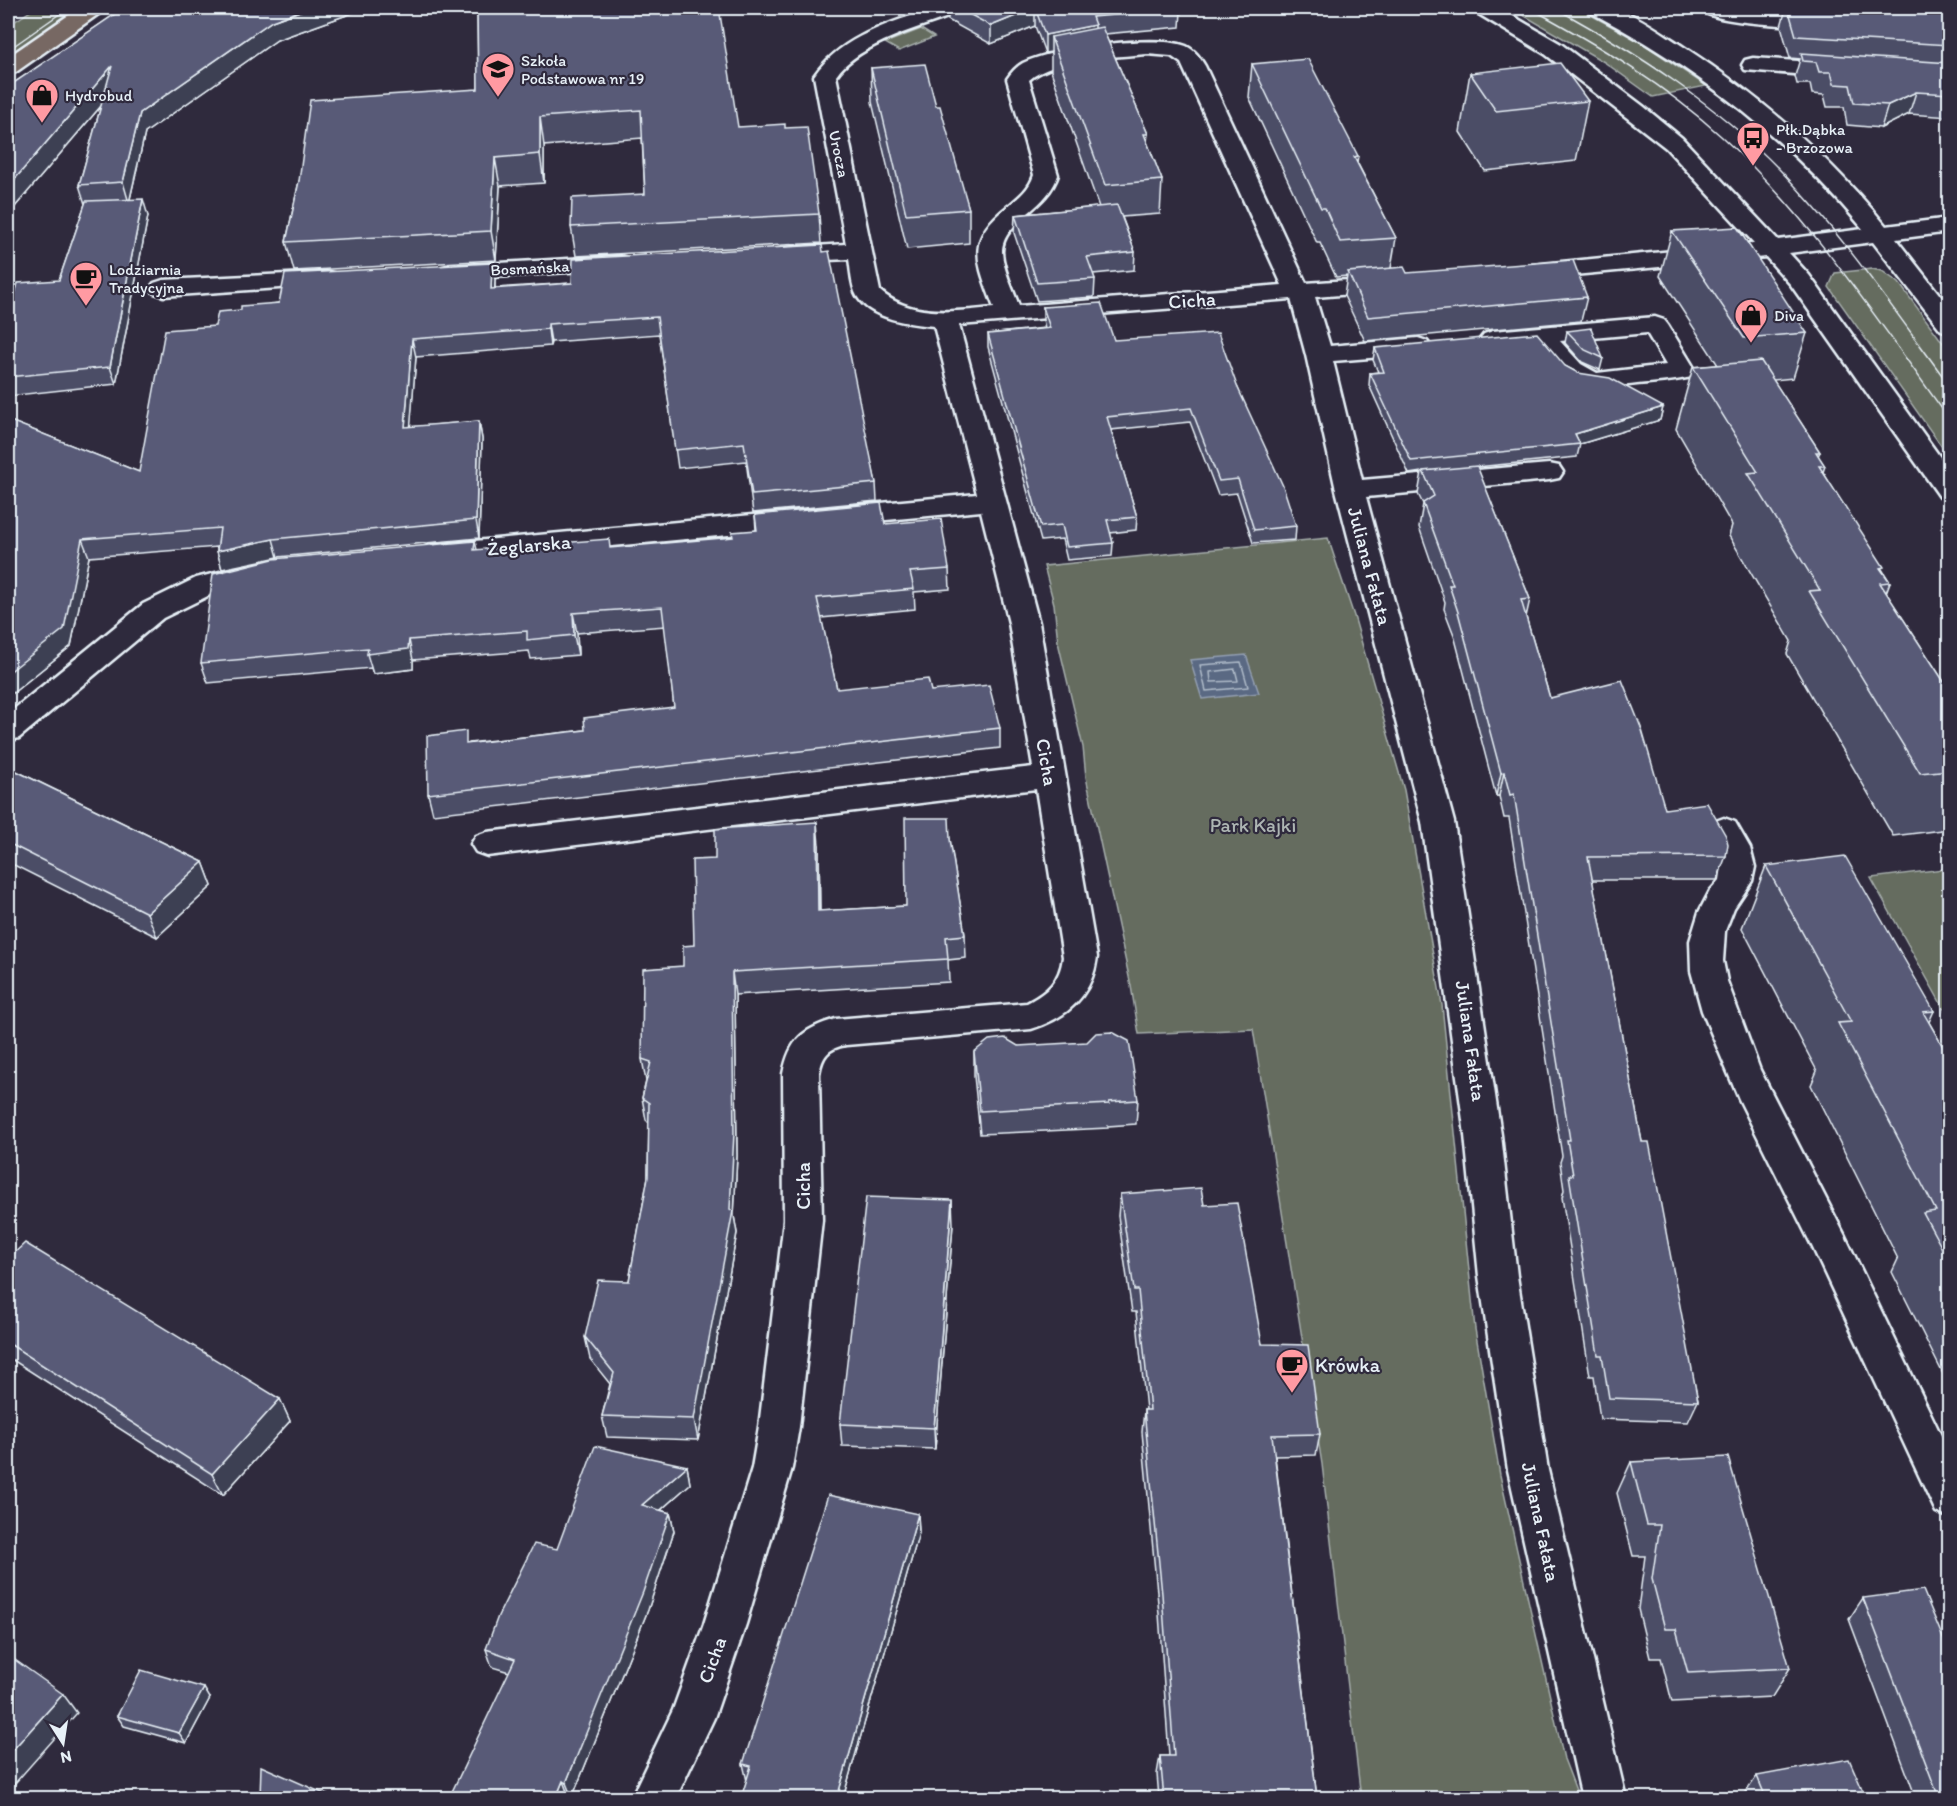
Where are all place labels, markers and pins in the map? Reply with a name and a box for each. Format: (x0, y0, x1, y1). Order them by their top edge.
school or university icon: Szkoła Podstawowa nr 19 (480, 51, 516, 98)
place label: Szkoła Podstawowa nr 19 (521, 51, 644, 88)
shop icon: Hydrobud (24, 77, 60, 124)
place label: Hydrobud (65, 86, 133, 105)
bus stop icon: Płk.Dąbka - Brzozowa (1735, 120, 1771, 167)
place label: Płk.Dąbka - Brzozowa (1776, 120, 1854, 157)
cafe icon: Lodziarnia Tradycyjna (68, 260, 104, 307)
place label: Lodziarnia Tradycyjna (109, 260, 185, 297)
shop icon: Diva (1733, 297, 1769, 344)
place label: Diva (1774, 306, 1804, 325)
cafe icon: Krówka (1274, 1347, 1310, 1394)
place label: Krówka (1315, 1353, 1381, 1377)

